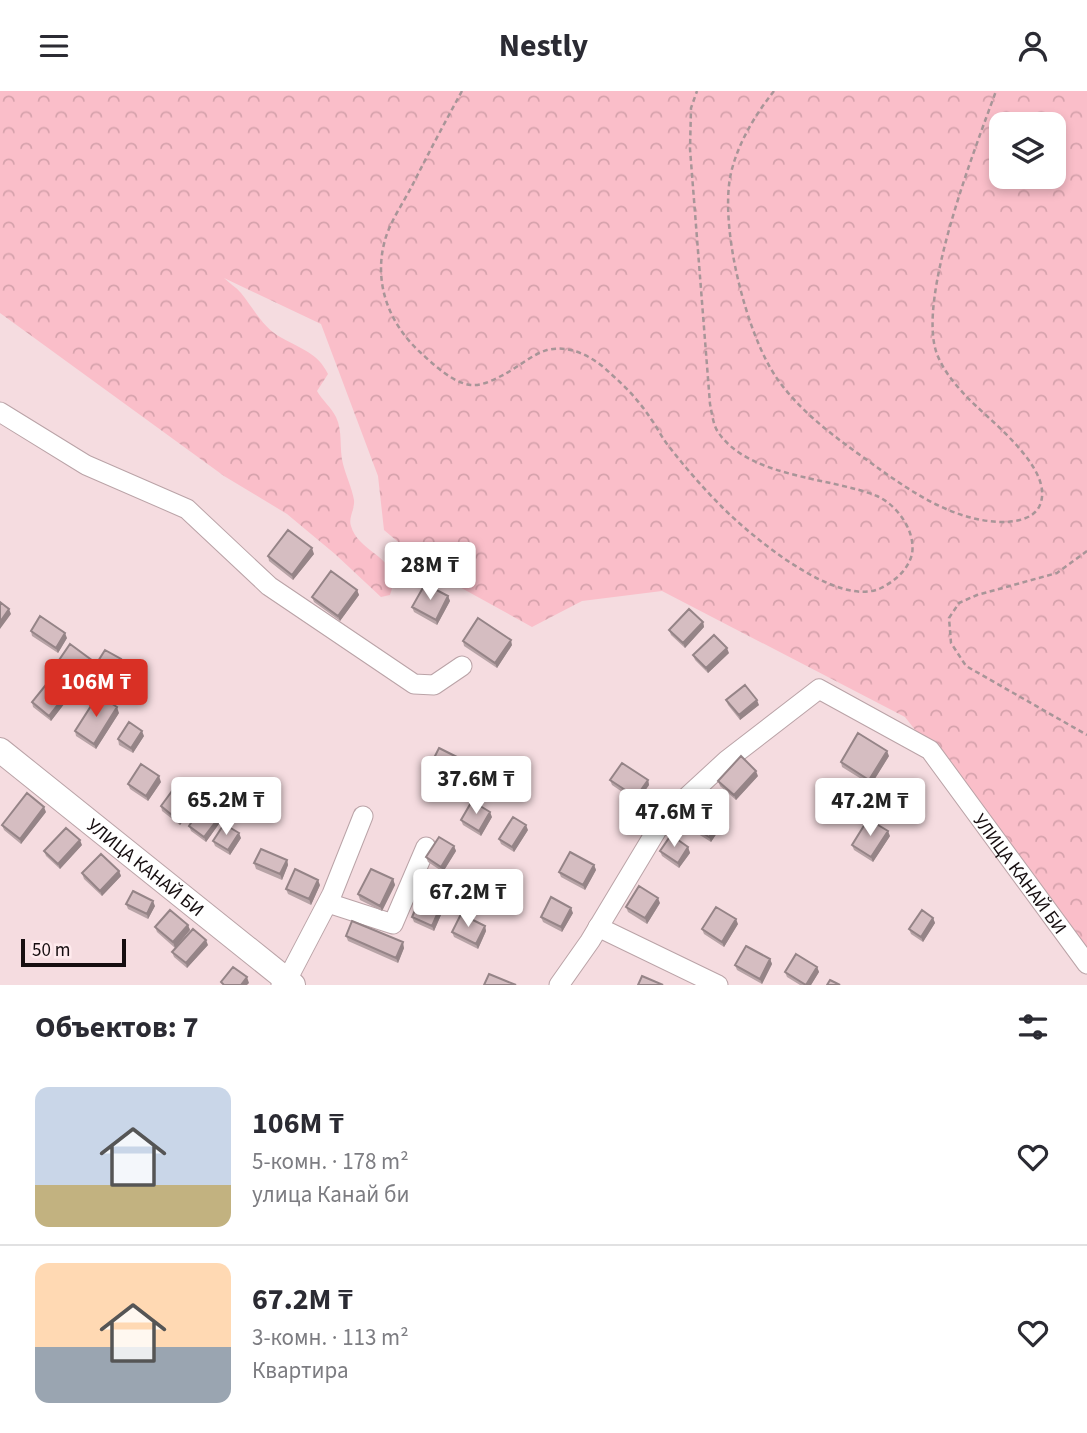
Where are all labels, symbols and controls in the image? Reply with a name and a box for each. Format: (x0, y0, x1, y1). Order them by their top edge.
text: Nestly (499, 23, 588, 69)
icon: menu (35, 27, 73, 65)
icon: person (1014, 27, 1052, 65)
map controls (989, 112, 1066, 189)
button: layers (989, 112, 1066, 189)
pin: 28M ₸ (381, 543, 479, 602)
text: 28M ₸ (401, 548, 459, 581)
pin: 106M ₸ (39, 659, 153, 719)
text: 106M ₸ (61, 665, 131, 698)
pin: 37.6M ₸ (411, 757, 541, 816)
text: 37.6M ₸ (437, 762, 515, 795)
pin: 65.2M ₸ (161, 777, 291, 837)
pin: 47.2M ₸ (805, 779, 935, 838)
text: 65.2M ₸ (187, 783, 265, 816)
text: 47.2M ₸ (831, 784, 909, 817)
pin: 47.6M ₸ (609, 789, 739, 849)
text: 47.6M ₸ (635, 795, 713, 828)
street label: УЛИЦА КАНАЙ БИ (966, 809, 1073, 940)
street label: УЛИЦА КАНАЙ БИ (81, 813, 209, 924)
pin: 67.2M ₸ (403, 869, 533, 929)
text: 67.2M ₸ (429, 875, 507, 908)
scale bar (21, 936, 126, 968)
text: 50 m (32, 937, 70, 964)
text: Объектов: 7 (35, 1006, 199, 1049)
icon: filters (1014, 1008, 1052, 1046)
text: 106M ₸ (252, 1102, 344, 1145)
icon: home (91, 1115, 175, 1199)
icon: heart (1014, 1138, 1052, 1176)
text: 5-комн. · 178 m² (252, 1145, 409, 1178)
text: улица Канай би (252, 1178, 409, 1211)
text: 67.2M ₸ (252, 1278, 353, 1321)
icon: home (91, 1291, 175, 1375)
icon: heart (1014, 1314, 1052, 1352)
text: 3-комн. · 113 m² (252, 1321, 409, 1354)
text: Квартира (252, 1354, 349, 1387)

